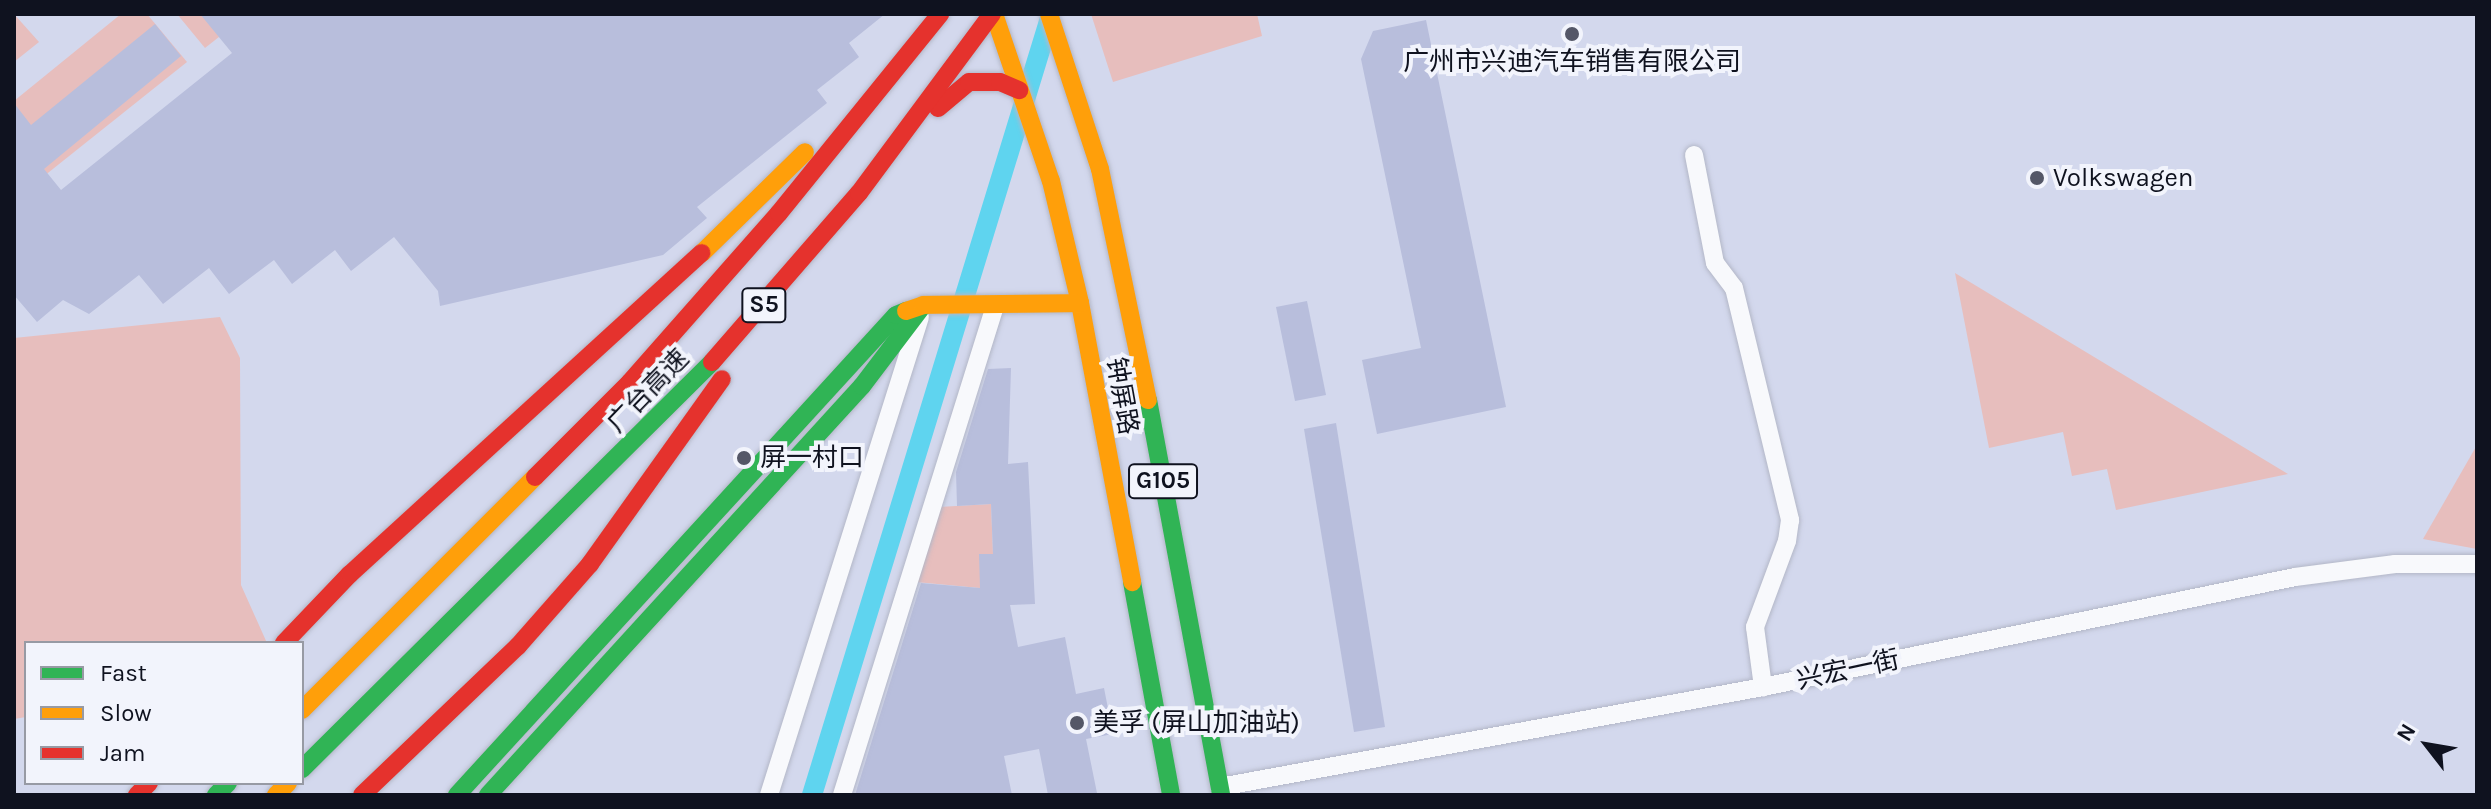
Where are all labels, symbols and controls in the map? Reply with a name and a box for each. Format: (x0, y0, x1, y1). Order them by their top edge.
marker: 广州市兴迪汽车销售有限公司 (1563, 25, 1581, 43)
place label: 广州市兴迪汽车销售有限公司 (1403, 46, 1741, 78)
place label: Volkswagen (2053, 162, 2193, 194)
marker: Volkswagen (2028, 169, 2046, 187)
road number: S5 (740, 285, 788, 325)
street label: 广台高速 (601, 343, 695, 439)
street label: 钟屏路 (1100, 355, 1144, 437)
place label: 屏一村口 (760, 442, 864, 474)
marker: 屏一村口 (735, 449, 753, 467)
road number: G105 (1127, 461, 1199, 501)
legend (24, 641, 304, 785)
street label: 兴宏一街 (1794, 644, 1902, 696)
text: Fast (100, 659, 147, 687)
text: Slow (100, 699, 152, 727)
north arrow (2387, 705, 2467, 785)
place label: 美孚 (屏山加油站) (1093, 707, 1300, 739)
marker: 美孚 (屏山加油站) (1068, 714, 1086, 732)
text: N (2391, 719, 2422, 746)
text: Jam (100, 739, 145, 767)

